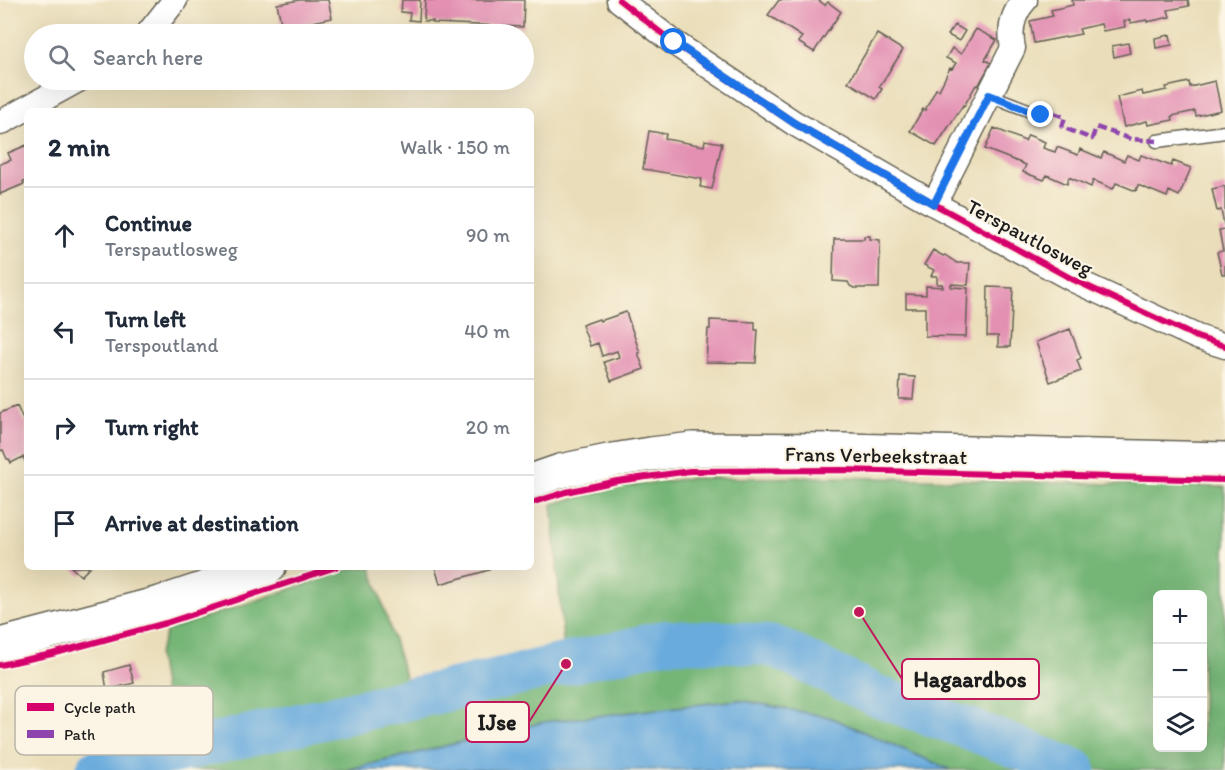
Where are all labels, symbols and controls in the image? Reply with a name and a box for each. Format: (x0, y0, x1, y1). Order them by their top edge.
search box (24, 24, 534, 90)
route start (660, 28, 686, 54)
icon: search (45, 41, 78, 74)
text: Search here (93, 44, 203, 71)
route end (1027, 101, 1053, 127)
text: 2 min (48, 131, 110, 163)
text: Walk · 150 m (400, 135, 510, 159)
street label: Terspautlosweg (963, 193, 1098, 281)
text: Continue (105, 210, 192, 237)
icon: ahead (48, 219, 81, 252)
text: 90 m (466, 223, 510, 247)
text: Terspautlosweg (105, 237, 238, 261)
text: Turn left (105, 306, 186, 333)
icon: left (48, 315, 81, 348)
text: 40 m (464, 319, 510, 343)
text: Terspoutland (105, 333, 218, 357)
icon: right (48, 411, 81, 444)
text: Turn right (105, 414, 199, 441)
text: 20 m (466, 415, 510, 439)
street label: Frans Verbeekstraat (785, 441, 968, 469)
icon: arrive (48, 507, 81, 540)
text: Arrive at destination (105, 510, 299, 537)
map controls (1153, 590, 1207, 752)
button: + (1153, 590, 1207, 644)
button: − (1153, 644, 1207, 698)
callout: Hagaardbos (902, 659, 1039, 699)
text: Hagaardbos (914, 666, 1027, 693)
legend (15, 686, 213, 755)
text: Cycle path (64, 698, 136, 717)
button: layers (1153, 698, 1207, 752)
callout: IJse (466, 702, 529, 742)
text: IJse (478, 709, 516, 736)
text: Path (64, 725, 95, 744)

